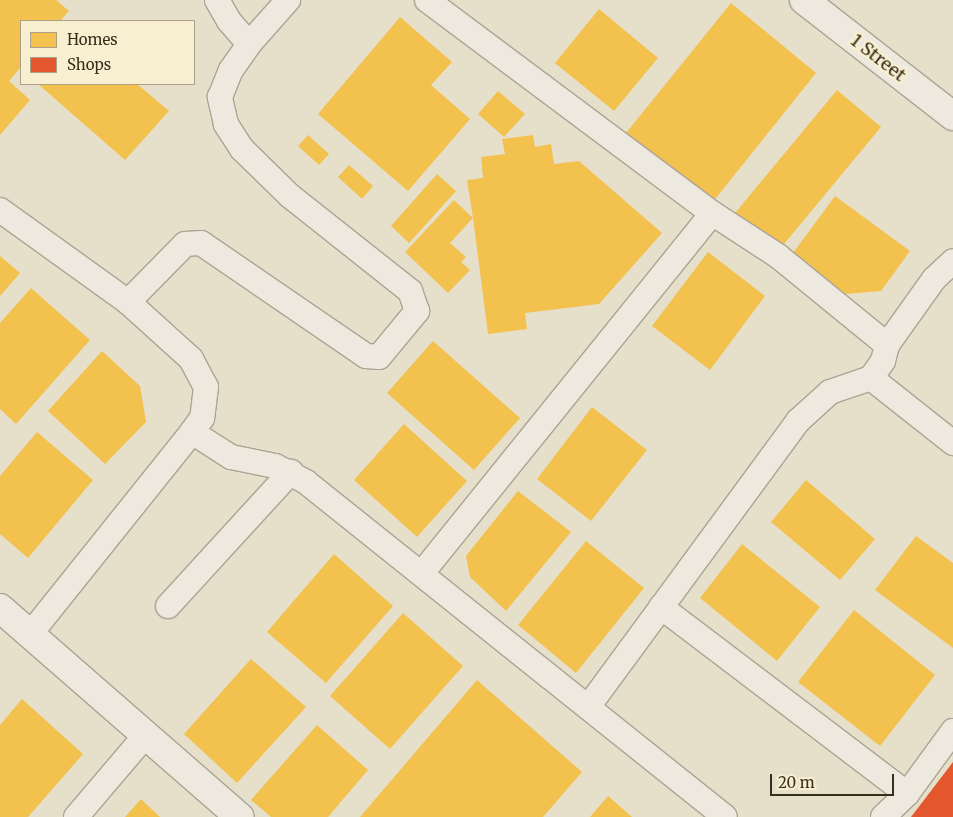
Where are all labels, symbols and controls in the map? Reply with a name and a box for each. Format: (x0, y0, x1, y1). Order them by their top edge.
legend (20, 20, 195, 85)
text: Homes (67, 30, 118, 49)
street label: 1 Street (846, 30, 910, 86)
text: Shops (67, 55, 111, 74)
scale bar (773, 764, 897, 796)
text: 20 m (778, 773, 815, 792)

